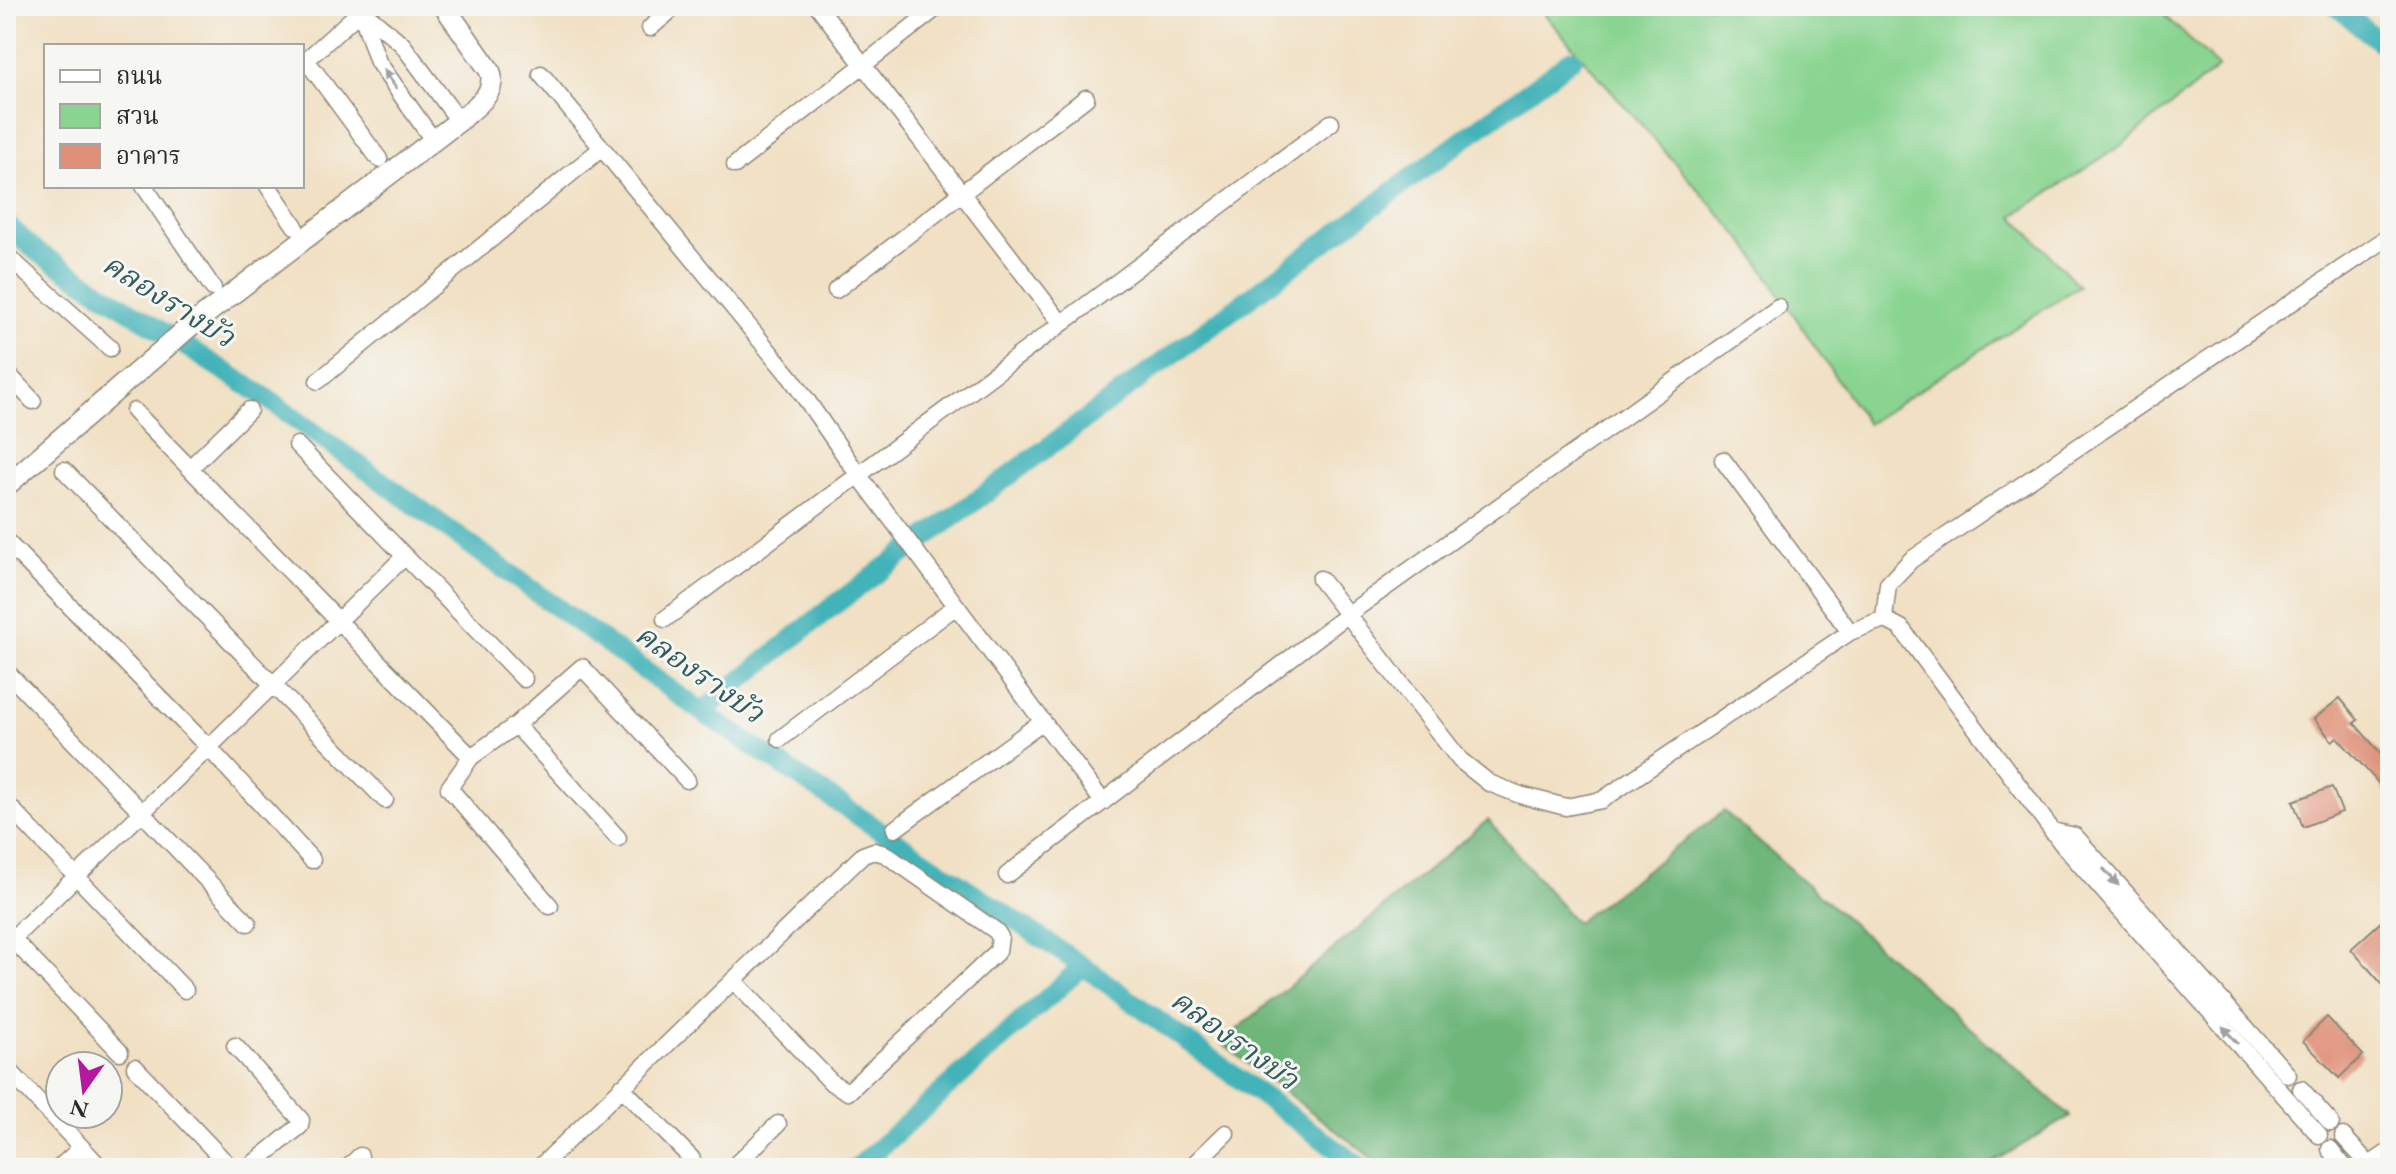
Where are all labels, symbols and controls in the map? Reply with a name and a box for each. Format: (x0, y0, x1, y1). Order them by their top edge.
legend (44, 44, 304, 188)
text: ถนน (116, 60, 162, 91)
one-way arrow (383, 68, 398, 89)
text: สวน (116, 100, 159, 131)
text: อาคาร (116, 140, 181, 171)
water label: คลองรางบัว (96, 244, 244, 357)
water label: คลองรางบัว (628, 614, 773, 732)
one-way arrow (2102, 867, 2120, 886)
water label: คลองรางบัว (1164, 980, 1308, 1099)
one-way arrow (2222, 1026, 2240, 1045)
north arrow (44, 1050, 124, 1130)
text: N (67, 1093, 91, 1125)

